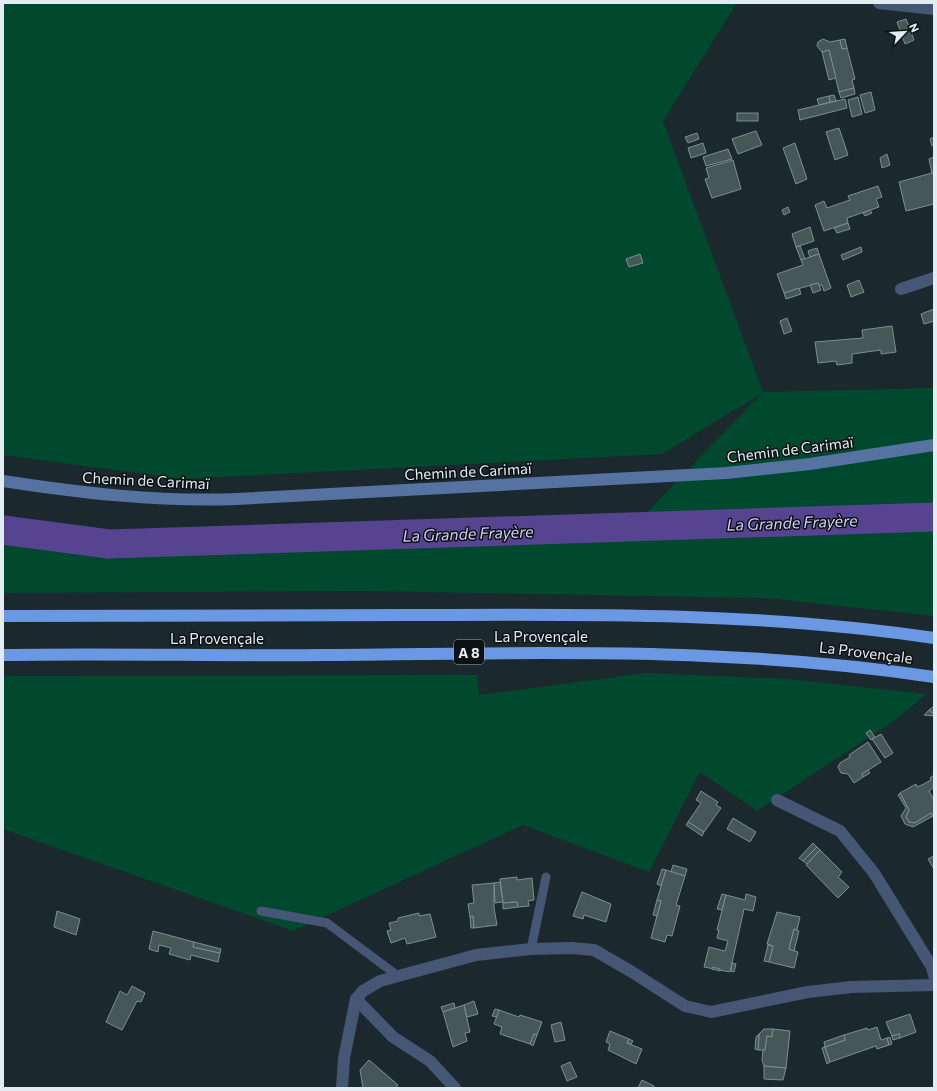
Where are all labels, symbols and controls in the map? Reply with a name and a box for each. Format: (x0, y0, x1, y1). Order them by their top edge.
north arrow (885, 12, 925, 52)
text: N (907, 21, 922, 34)
street label: Chemin de Carimaï (726, 432, 855, 466)
street label: Chemin de Carimaï (404, 459, 533, 483)
street label: Chemin de Carimaï (82, 468, 211, 492)
water label: La Grande Frayère (726, 510, 858, 534)
water label: La Grande Frayère (402, 521, 534, 545)
street label: La Provençale (494, 627, 588, 645)
street label: La Provençale (170, 629, 264, 647)
street label: La Provençale (818, 637, 914, 667)
road number: A 8 (454, 640, 484, 664)

